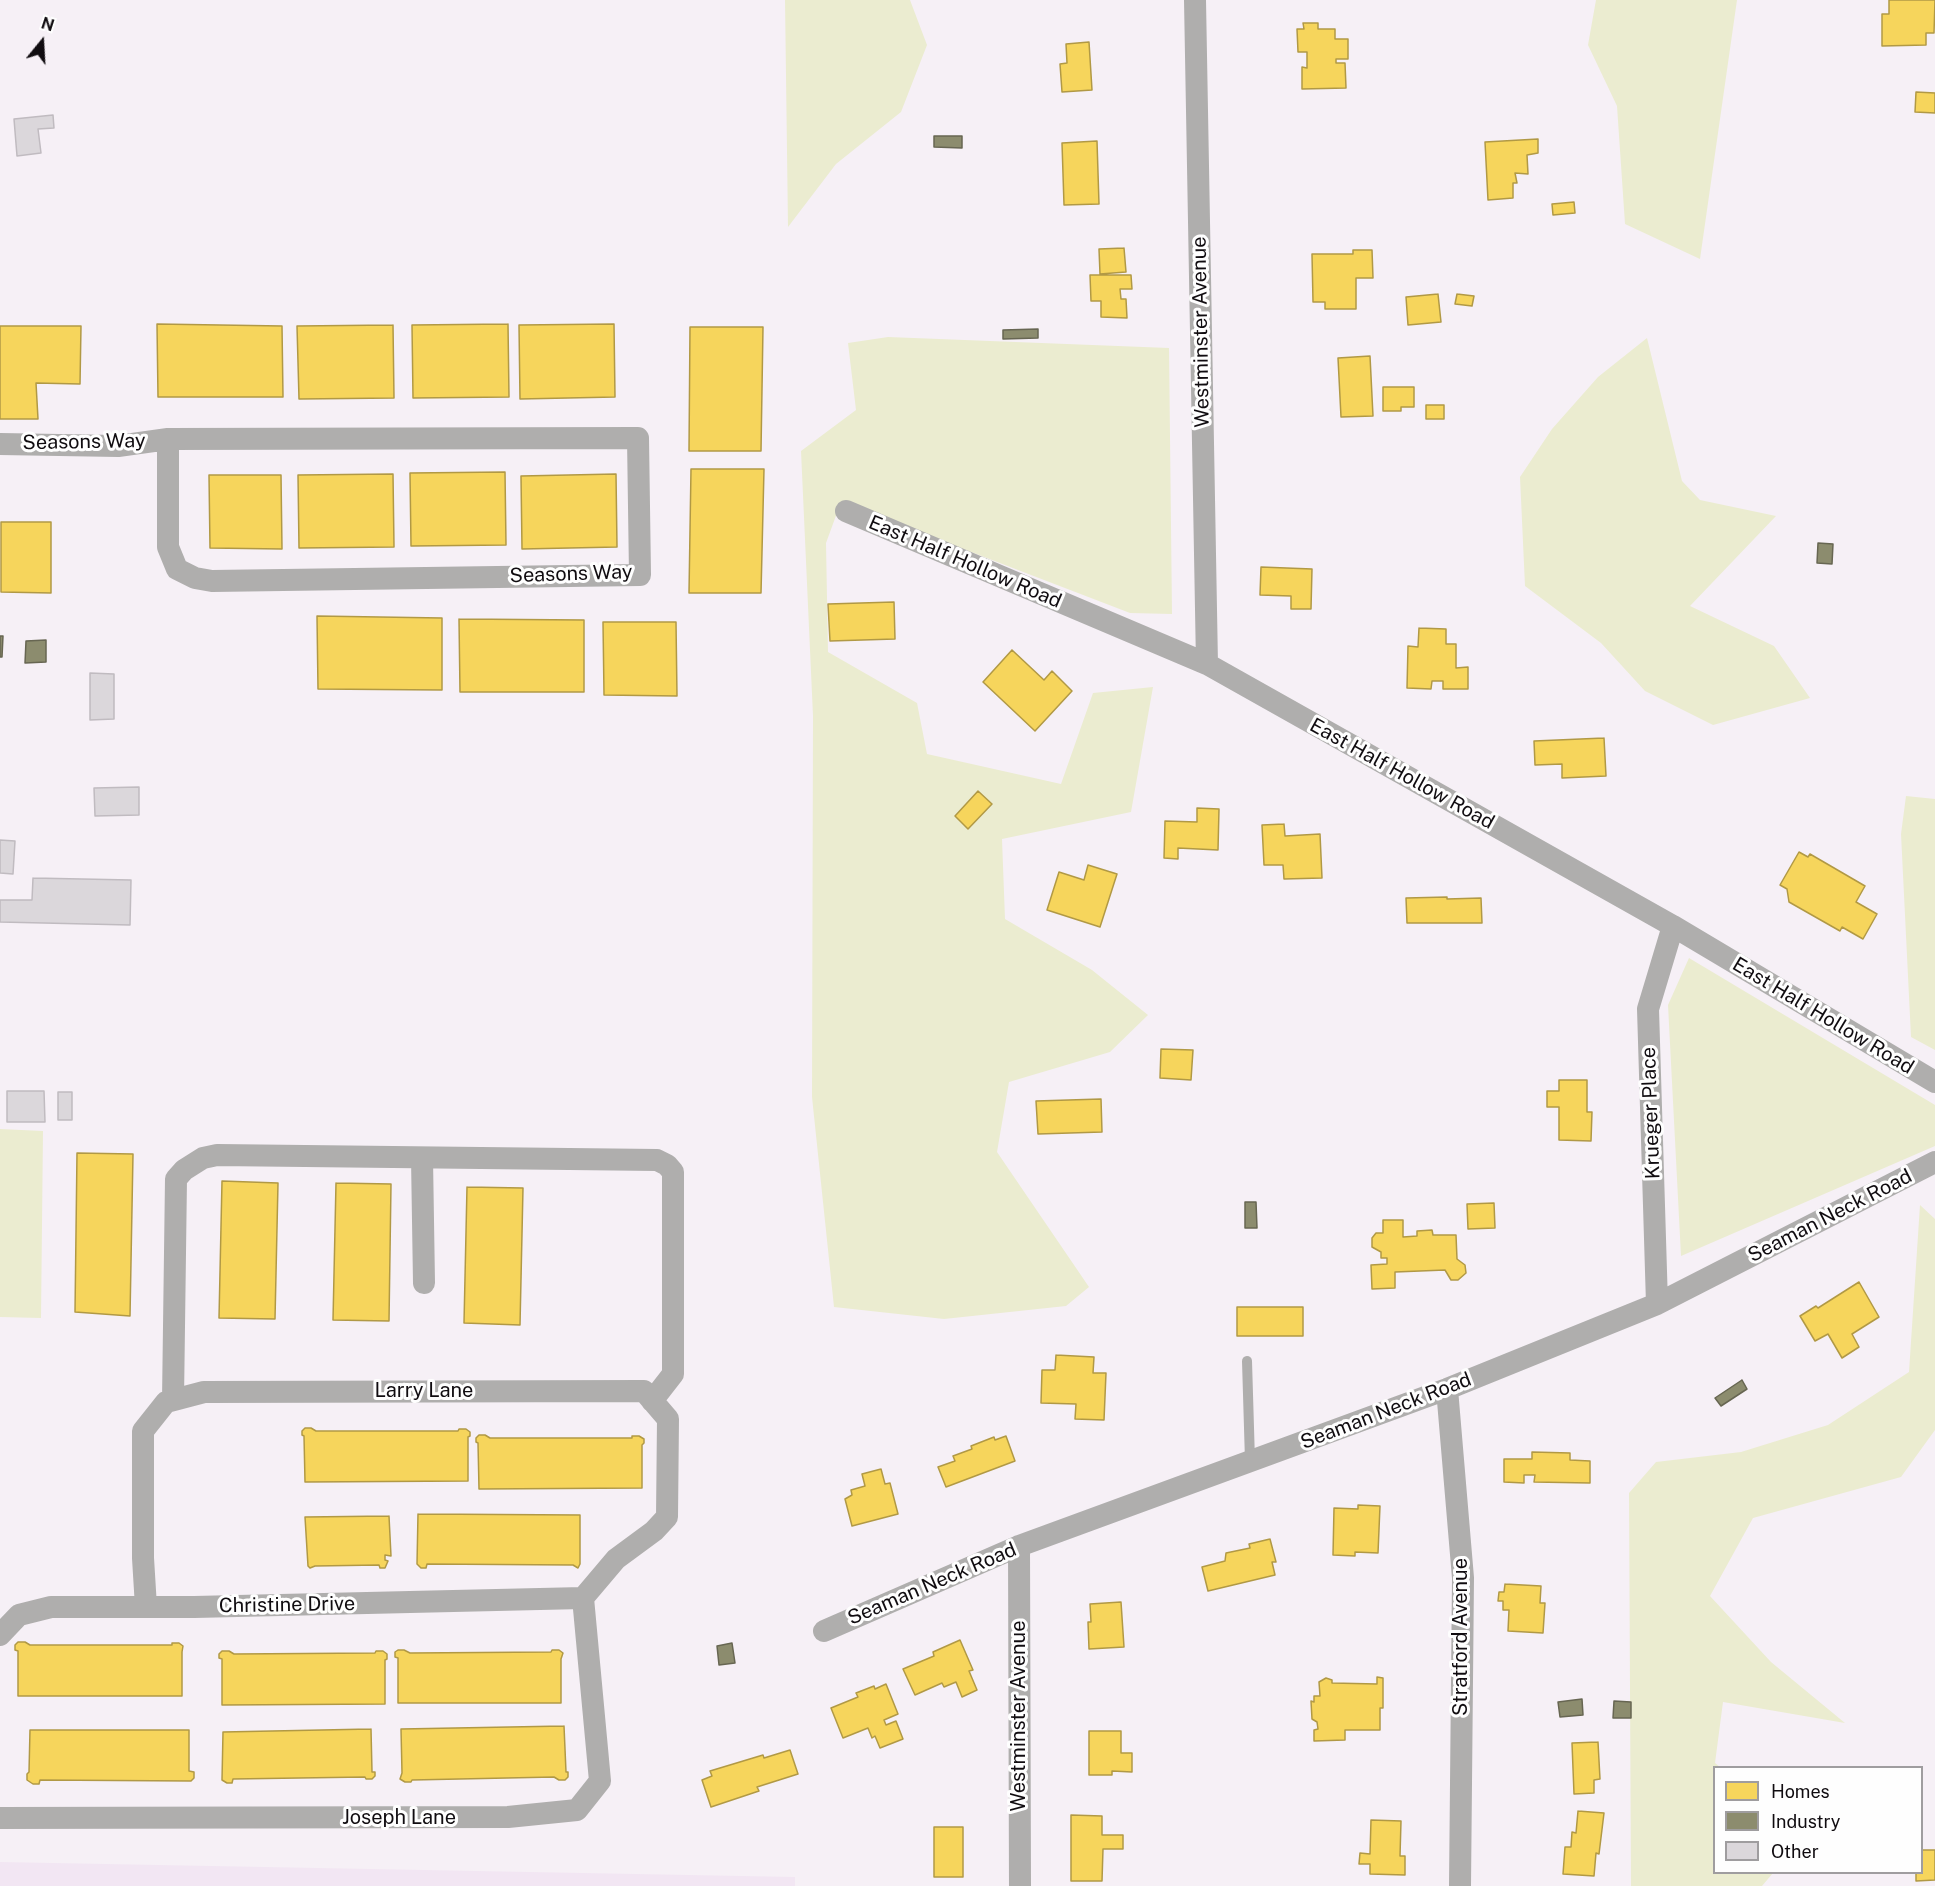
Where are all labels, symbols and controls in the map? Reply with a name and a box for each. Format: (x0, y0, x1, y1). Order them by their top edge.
north arrow (12, 12, 72, 72)
text: N (39, 13, 57, 35)
street label: Westminster Avenue (1187, 236, 1215, 428)
street label: Seasons Way (22, 429, 146, 455)
street label: East Half Hollow Road (865, 510, 1065, 614)
street label: Seasons Way (509, 560, 633, 588)
street label: East Half Hollow Road (1306, 713, 1498, 835)
street label: East Half Hollow Road (1728, 952, 1918, 1080)
street label: Krueger Place (1637, 1046, 1665, 1180)
street label: Seaman Neck Road (1744, 1164, 1916, 1268)
street label: Seaman Neck Road (1297, 1367, 1475, 1455)
street label: Larry Lane (375, 1379, 473, 1403)
street label: Seaman Neck Road (844, 1538, 1020, 1630)
street label: Stratford Avenue (1449, 1558, 1473, 1716)
street label: Christine Drive (219, 1592, 355, 1618)
street label: Westminster Avenue (1007, 1620, 1031, 1812)
legend (1713, 1766, 1923, 1874)
text: Homes (1771, 1781, 1830, 1802)
street label: Joseph Lane (342, 1806, 456, 1830)
text: Industry (1771, 1811, 1840, 1832)
text: Other (1771, 1841, 1819, 1862)

